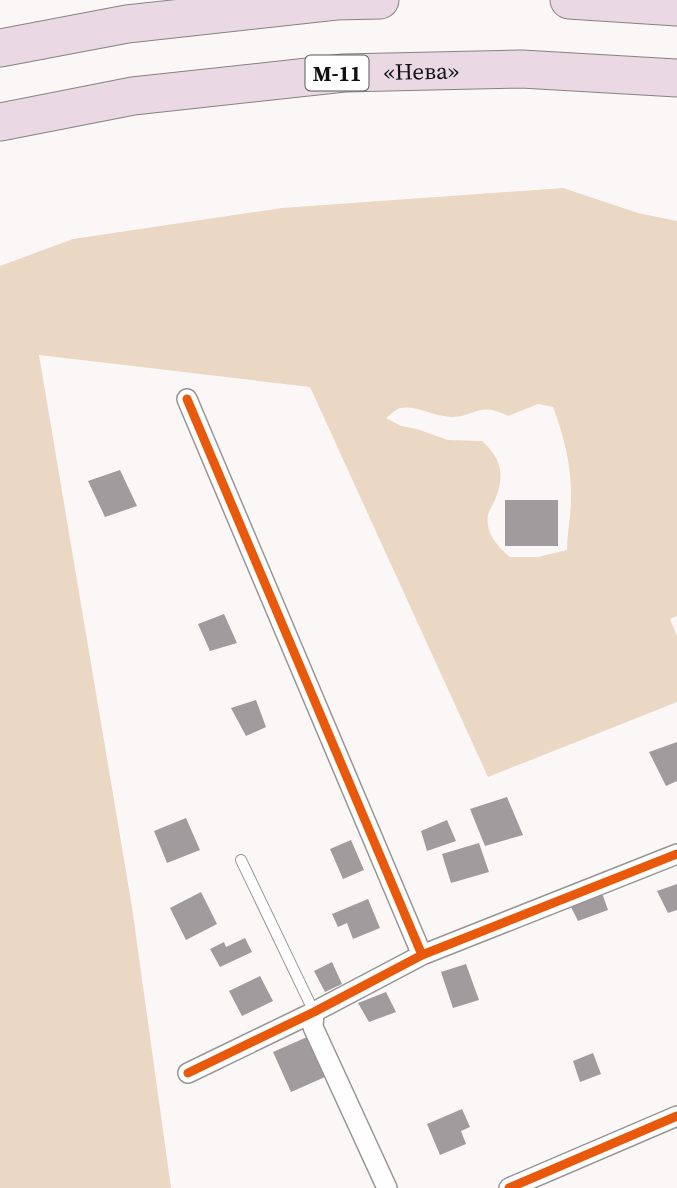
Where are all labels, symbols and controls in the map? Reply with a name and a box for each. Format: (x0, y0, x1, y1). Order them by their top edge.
street label: «Нева» (383, 54, 459, 88)
road number: М-11 (306, 56, 368, 90)

